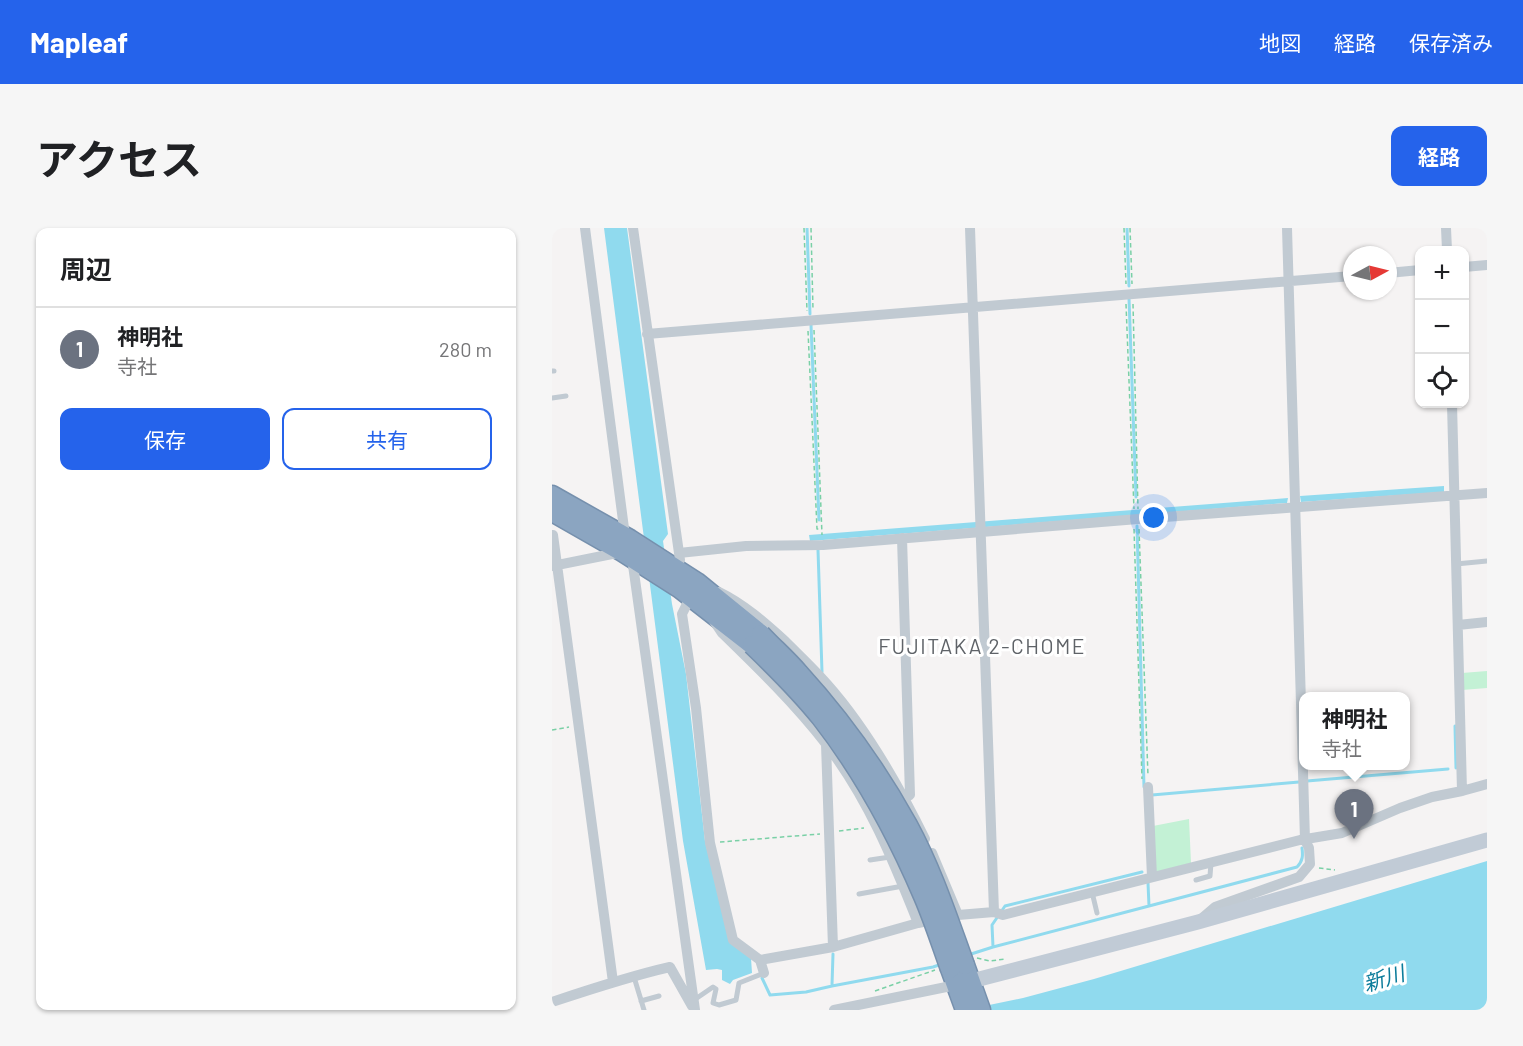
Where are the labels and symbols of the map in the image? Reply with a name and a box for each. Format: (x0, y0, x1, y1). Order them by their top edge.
north arrow (1343, 246, 1397, 300)
your location (1139, 503, 1168, 532)
district label: FUJITAKA 2-CHOME (878, 633, 1086, 658)
pin: 1 (1334, 790, 1374, 839)
water label: 新川 (1360, 959, 1409, 996)

